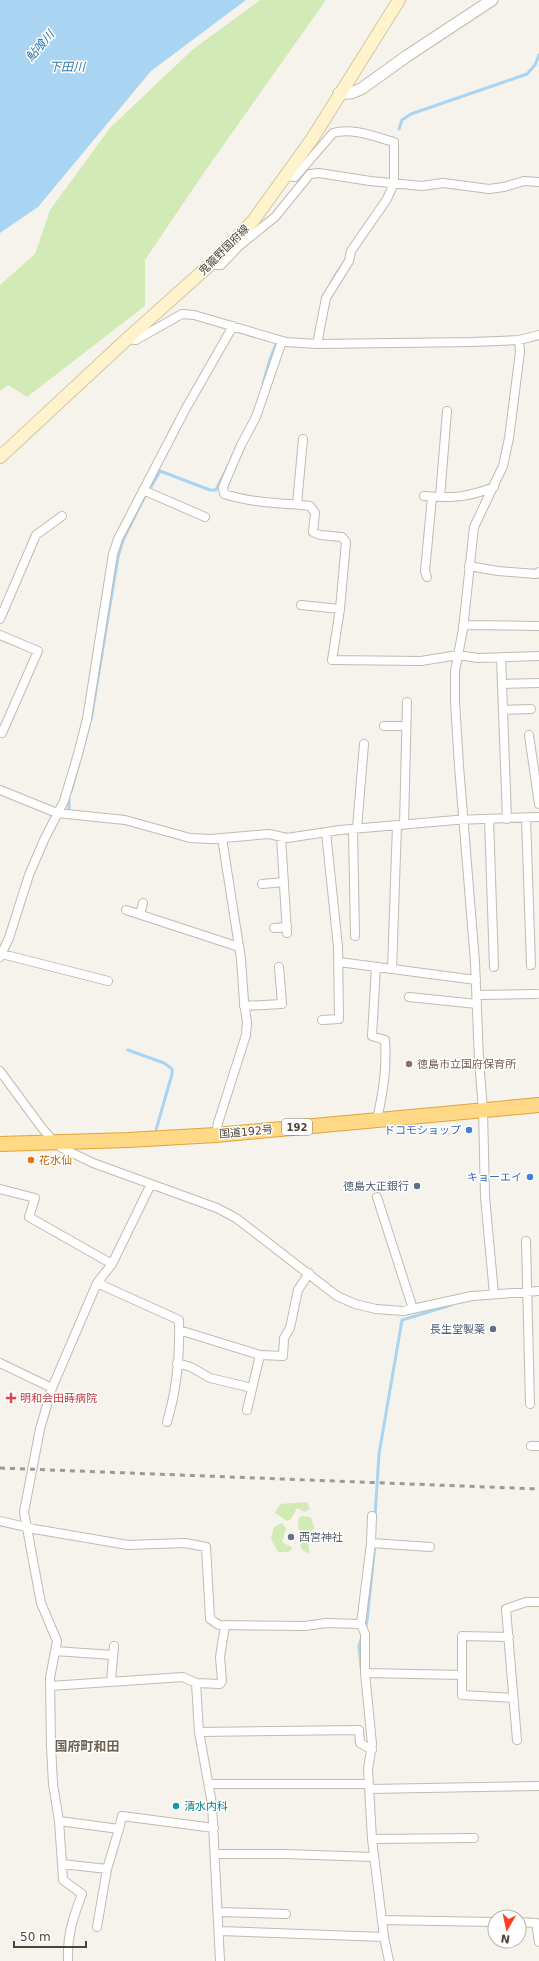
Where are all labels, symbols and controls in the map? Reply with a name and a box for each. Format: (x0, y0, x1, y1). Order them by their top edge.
water label: 鮎喰川 (23, 26, 58, 64)
water label: 下田川 (49, 60, 87, 74)
street label: 鬼籠野国府線 (196, 222, 252, 278)
place label: 徳島市立国府保育所 (417, 1058, 517, 1071)
marker: 徳島市立国府保育所 (404, 1059, 414, 1069)
road number: 192 (282, 1119, 312, 1135)
street label: 国道192号 (219, 1123, 273, 1141)
place label: ドコモショップ (384, 1124, 461, 1137)
marker: ドコモショップ (464, 1125, 474, 1135)
place label: 花水仙 (39, 1154, 72, 1167)
marker: 花水仙 (26, 1155, 36, 1165)
place label: キョーエイ (467, 1171, 522, 1184)
marker: キョーエイ (525, 1172, 535, 1182)
place label: 徳島大正銀行 (343, 1180, 409, 1193)
marker: 徳島大正銀行 (412, 1181, 422, 1191)
place label: 長生堂製薬 (430, 1323, 485, 1336)
marker: 長生堂製薬 (488, 1324, 498, 1334)
marker: 明和会田蒔病院 (5, 1392, 17, 1404)
place label: 明和会田蒔病院 (20, 1392, 97, 1405)
place label: 西宮神社 (299, 1531, 343, 1544)
marker: 西宮神社 (286, 1532, 296, 1542)
district label: 国府町和田 (54, 1739, 120, 1754)
place label: 清水内科 (184, 1800, 228, 1813)
marker: 清水内科 (171, 1801, 181, 1811)
north arrow (487, 1909, 527, 1949)
scale bar (14, 1923, 86, 1949)
text: 50 m (20, 1930, 51, 1944)
text: N (500, 1931, 511, 1946)

